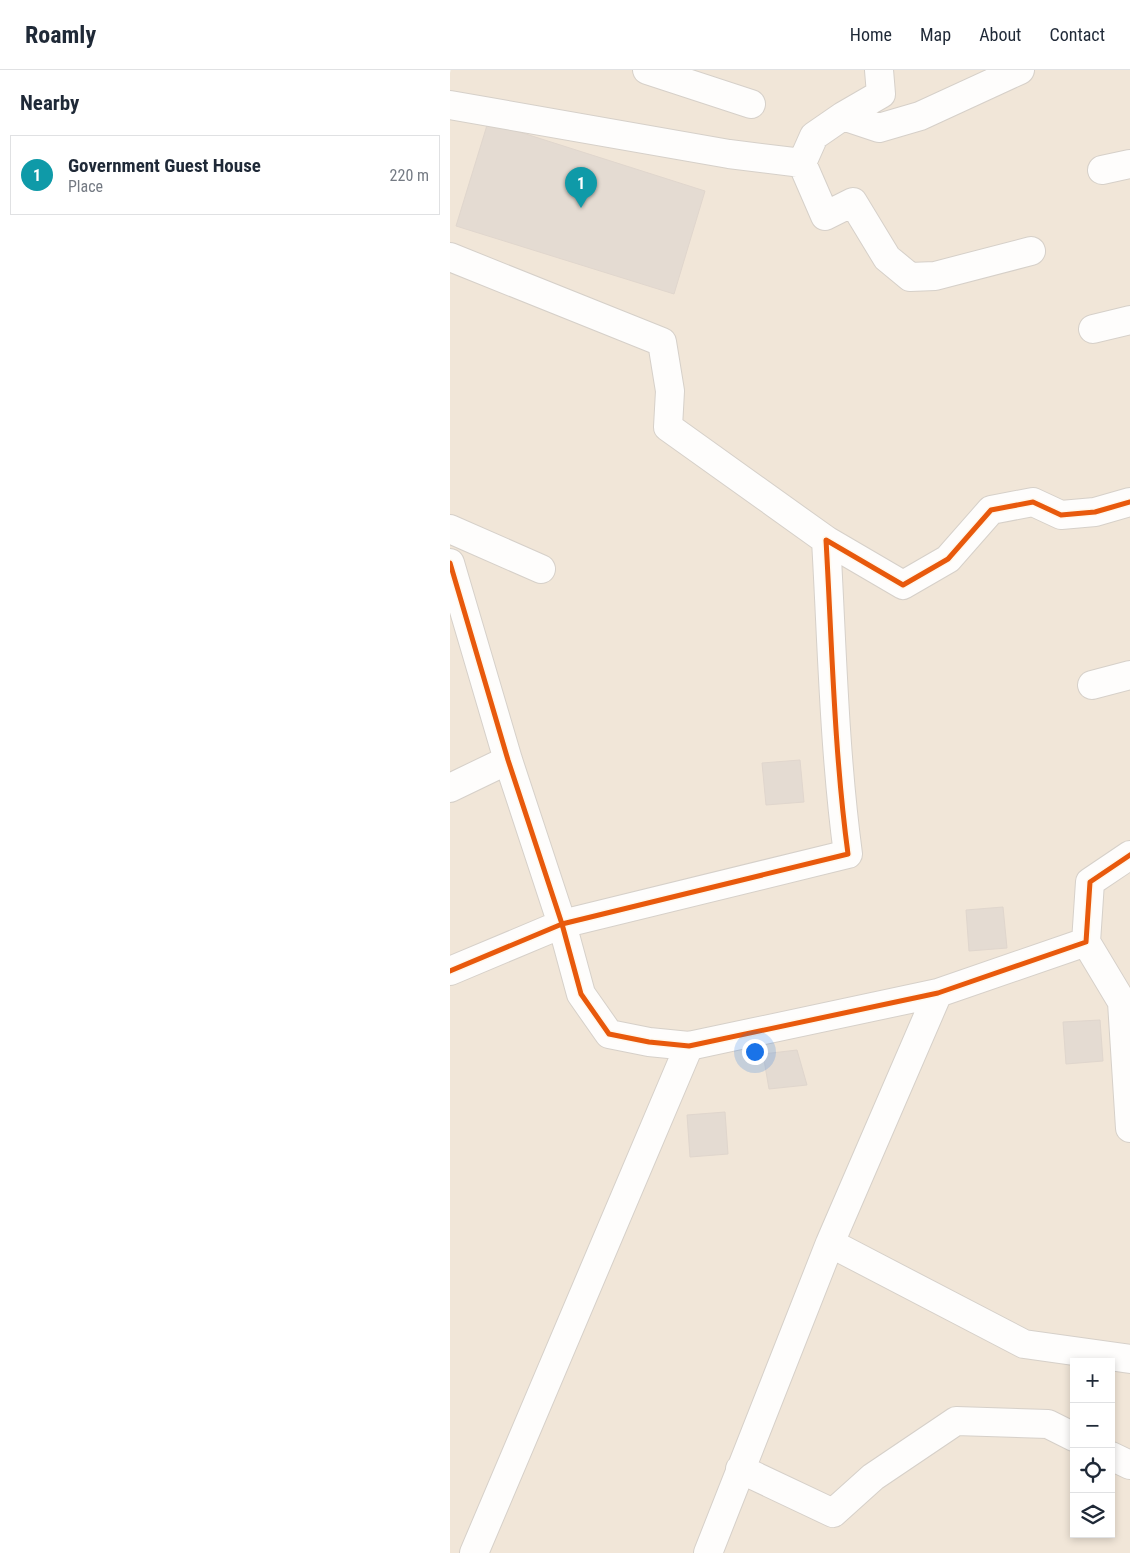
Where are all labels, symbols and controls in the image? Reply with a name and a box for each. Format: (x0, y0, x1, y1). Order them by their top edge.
text: Roamly (25, 21, 96, 49)
text: Home (850, 24, 892, 45)
text: Map (920, 24, 951, 45)
text: About (979, 24, 1021, 45)
text: Contact (1049, 24, 1105, 45)
text: Nearby (20, 91, 79, 115)
text: Government Guest House (68, 154, 261, 177)
text: 1 (33, 166, 41, 185)
text: 220 m (390, 166, 429, 185)
pin: 1 (565, 167, 597, 208)
text: Place (68, 177, 103, 196)
your location (742, 1039, 768, 1065)
map controls (1070, 1358, 1115, 1538)
button: + (1070, 1358, 1115, 1403)
button: − (1070, 1403, 1115, 1448)
button: locate (1070, 1448, 1115, 1493)
button: layers (1070, 1493, 1115, 1538)

